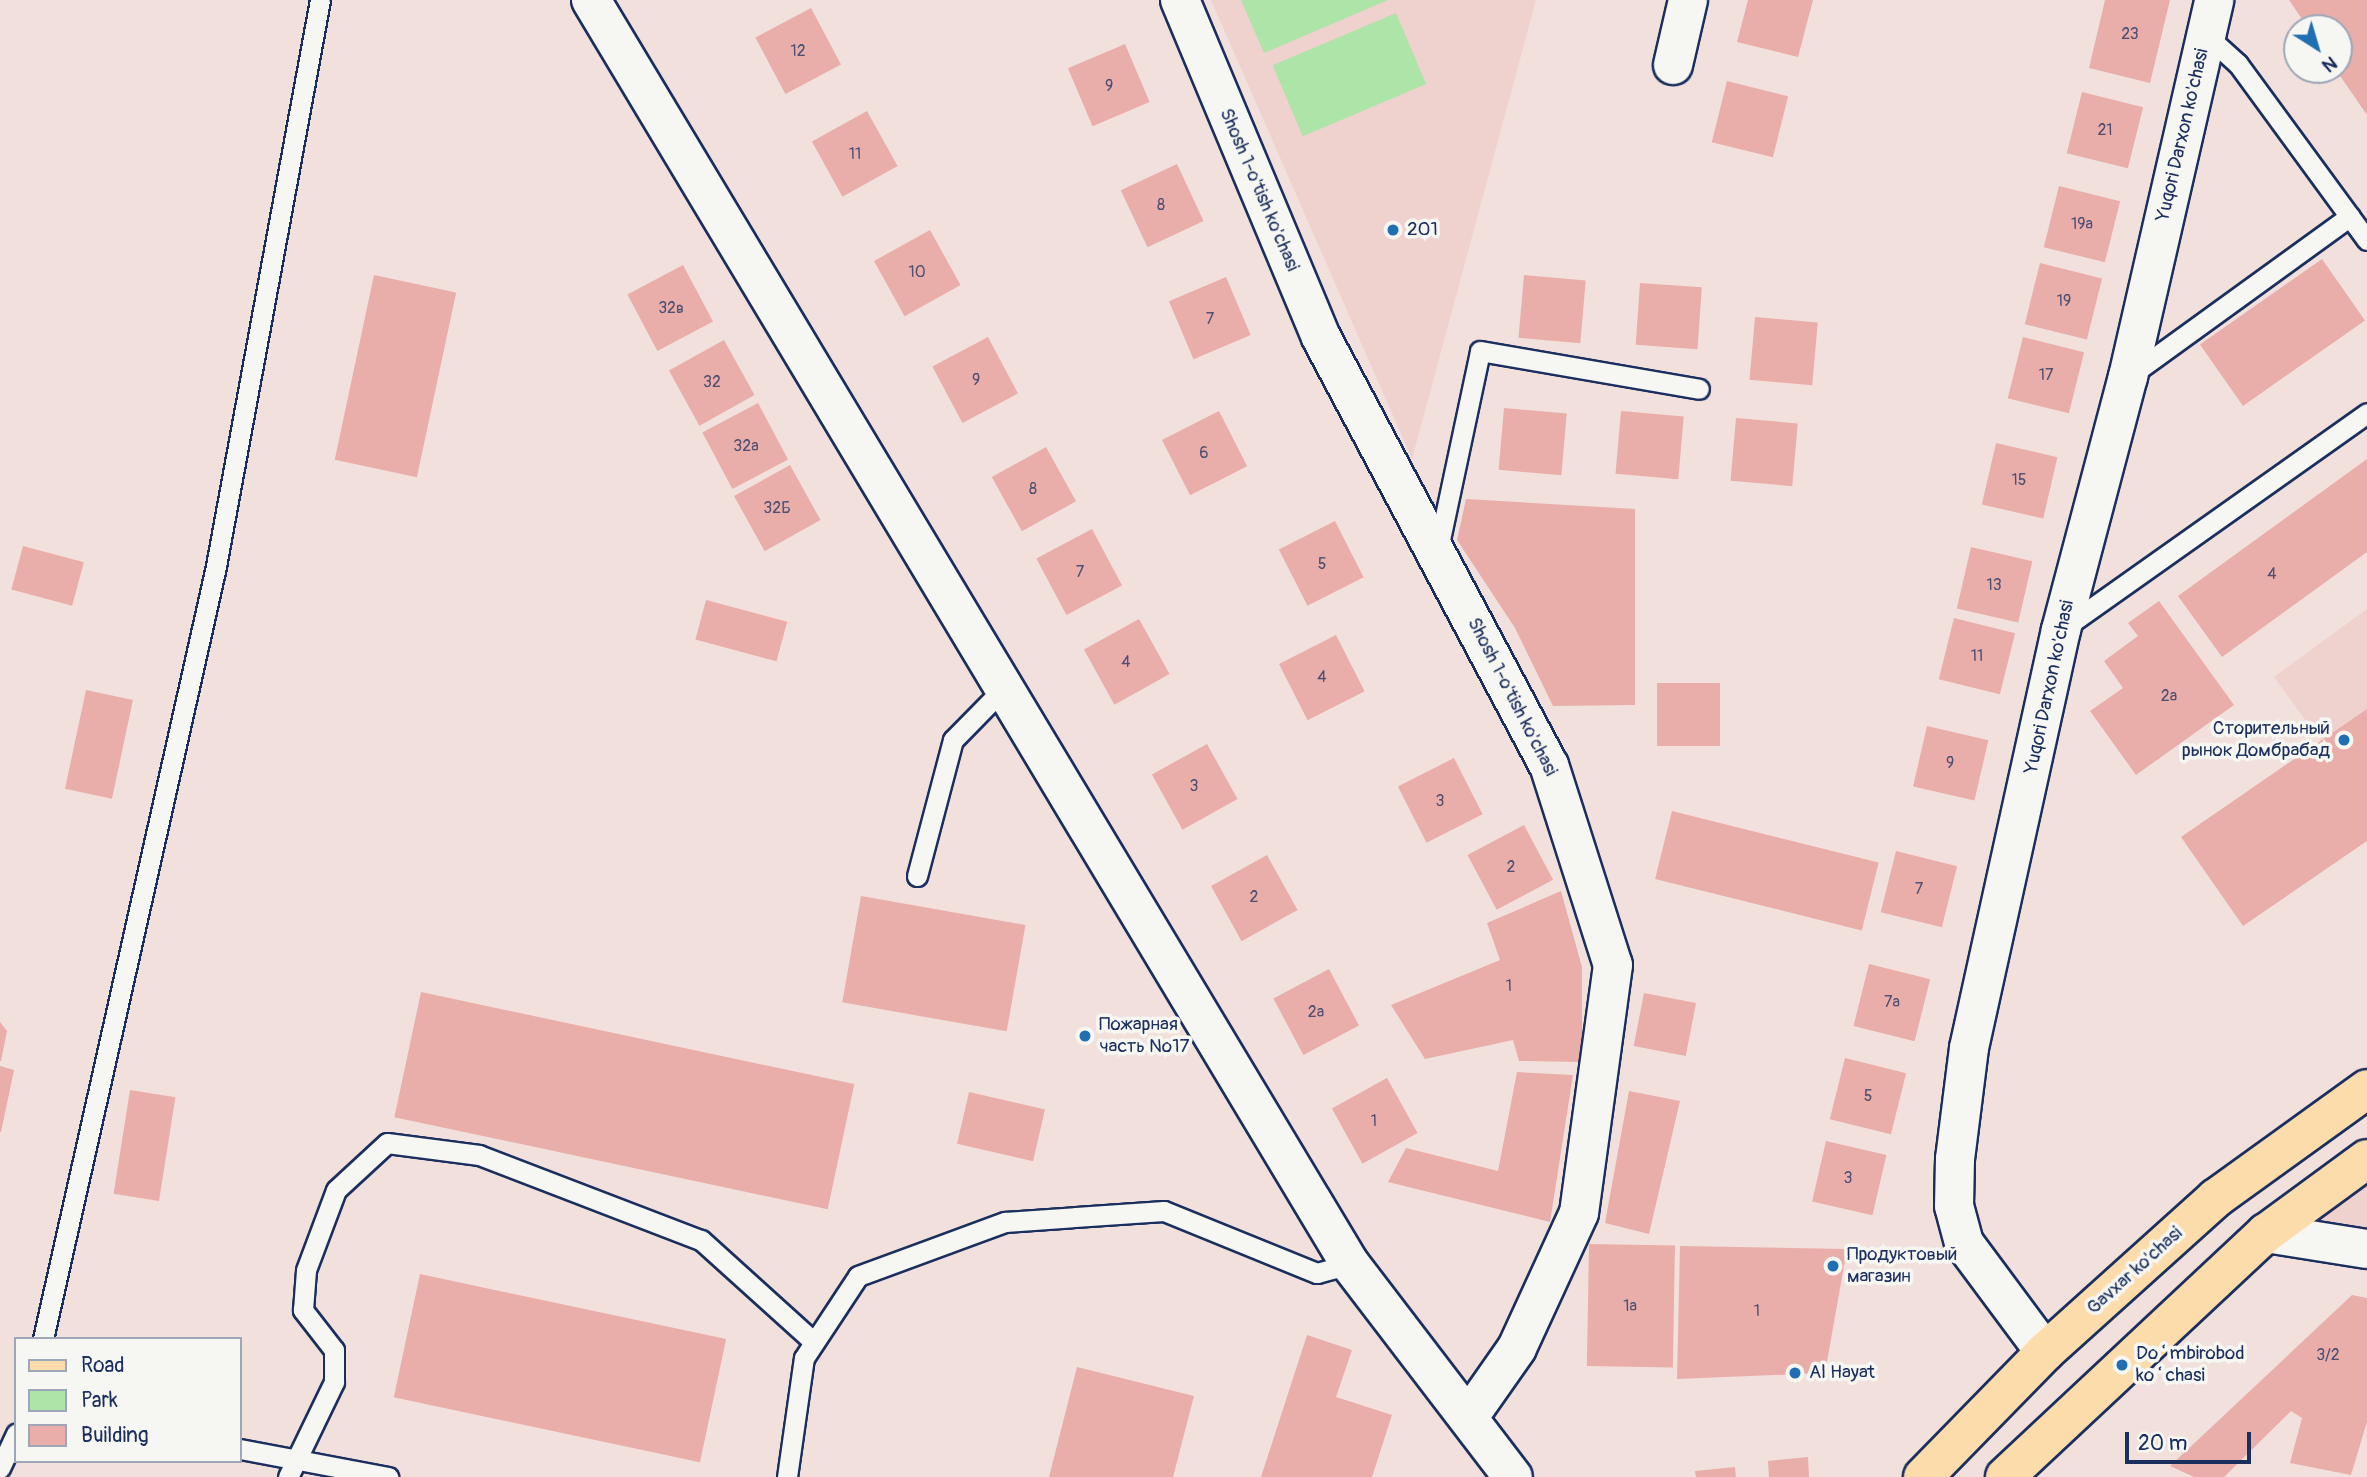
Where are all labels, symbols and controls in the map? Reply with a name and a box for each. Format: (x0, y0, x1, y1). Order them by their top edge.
north arrow (2283, 14, 2353, 84)
house number: 23 (2121, 24, 2139, 44)
house number: 12 (790, 41, 806, 61)
street label: Yuqori Darxon ko'chasi (2152, 46, 2214, 224)
text: N (2317, 51, 2342, 78)
house number: 9 (1105, 76, 1113, 96)
street label: Shosh 1-o'tish ko'chasi (1214, 105, 1304, 275)
house number: 21 (2097, 120, 2113, 140)
house number: 11 (849, 144, 861, 164)
house number: 8 (1157, 195, 1165, 215)
house number: 19а (2071, 214, 2093, 234)
place label: 201 (1407, 219, 1438, 241)
marker: 201 (1385, 222, 1401, 238)
house number: 10 (908, 262, 926, 282)
house number: 19 (2057, 291, 2071, 311)
house number: 32в (658, 298, 684, 318)
house number: 7 (1206, 309, 1214, 329)
house number: 17 (2039, 365, 2053, 385)
house number: 9 (972, 370, 980, 390)
house number: 32 (703, 372, 721, 392)
house number: 32a (733, 436, 759, 456)
house number: 6 (1199, 443, 1209, 463)
house number: 15 (2012, 470, 2026, 490)
house number: 8 (1029, 479, 1037, 499)
house number: 32Б (763, 498, 791, 518)
house number: 5 (1318, 554, 1326, 574)
house number: 7 (1076, 562, 1084, 582)
house number: 4 (2267, 564, 2277, 584)
house number: 13 (1986, 575, 2002, 595)
street label: Yuqori Darxon ko'chasi (2021, 598, 2079, 776)
street label: Shosh 1-o'tish ko'chasi (1462, 614, 1562, 780)
house number: 11 (1971, 646, 1983, 666)
house number: 4 (1121, 652, 1131, 672)
house number: 4 (1317, 667, 1327, 687)
house number: 2a (2161, 686, 2177, 706)
place label: Сторительный рынок Домбрабад (2182, 718, 2330, 762)
marker: Сторительный рынок Домбрабад (2336, 732, 2352, 748)
house number: 9 (1946, 753, 1954, 773)
house number: 3 (1190, 776, 1198, 796)
house number: 3 (1436, 791, 1444, 811)
house number: 2 (1507, 857, 1515, 877)
house number: 7 (1915, 879, 1923, 899)
house number: 2 (1250, 887, 1258, 907)
house number: 1 (1506, 976, 1512, 996)
house number: 7а (1884, 992, 1900, 1012)
house number: 2а (1308, 1002, 1324, 1022)
place label: Пожарная часть №17 (1099, 1014, 1190, 1058)
marker: Пожарная часть №17 (1077, 1028, 1093, 1044)
house number: 5 (1864, 1086, 1872, 1106)
house number: 1 (1371, 1111, 1377, 1131)
house number: 3 (1844, 1168, 1852, 1188)
street label: Gavxar ko'chasi (2083, 1222, 2187, 1320)
place label: Продуктовый магазин (1847, 1244, 1957, 1288)
marker: Продуктовый магазин (1825, 1258, 1841, 1274)
house number: 1а (1623, 1296, 1637, 1316)
house number: 1 (1754, 1301, 1760, 1321)
legend (14, 1337, 242, 1463)
place label: Doʻmbirobod koʻchasi (2136, 1343, 2245, 1387)
house number: 3/2 (2316, 1345, 2340, 1365)
text: Road (81, 1352, 125, 1379)
marker: Doʻmbirobod koʻchasi (2114, 1357, 2130, 1373)
place label: Al Hayat (1809, 1362, 1875, 1384)
marker: Al Hayat (1787, 1365, 1803, 1381)
text: Park (81, 1387, 118, 1414)
scale bar (2129, 1418, 2255, 1462)
text: Building (81, 1422, 148, 1449)
text: 20 m (2138, 1430, 2187, 1457)

